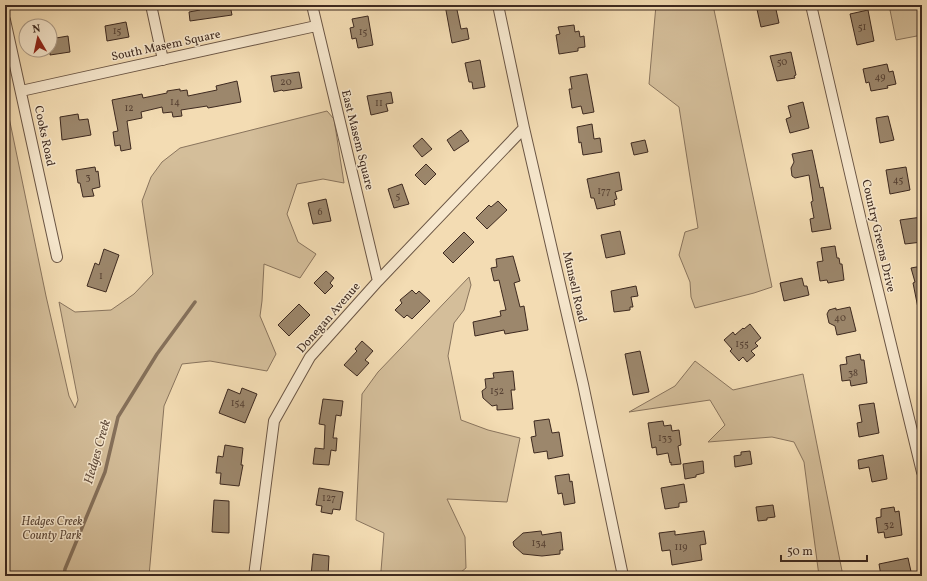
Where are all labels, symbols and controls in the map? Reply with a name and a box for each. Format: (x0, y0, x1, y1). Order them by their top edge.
north arrow (18, 18, 58, 58)
house number: 51 (858, 20, 866, 34)
text: N (32, 22, 42, 38)
house number: 15 (113, 24, 122, 38)
house number: 15 (359, 25, 368, 39)
street label: South Masem Square (110, 27, 222, 65)
house number: 50 (777, 55, 787, 69)
house number: 49 (875, 70, 885, 84)
house number: 20 (280, 75, 292, 89)
street label: East Masem Square (337, 88, 377, 192)
house number: 14 (170, 95, 180, 109)
house number: 11 (375, 96, 383, 110)
house number: 12 (124, 101, 134, 115)
street label: Cooks Road (30, 104, 58, 168)
house number: 3 (85, 170, 91, 184)
house number: 45 (893, 173, 903, 187)
street label: Country Greens Drive (857, 178, 899, 294)
house number: 177 (597, 184, 611, 198)
house number: 5 (396, 189, 401, 203)
house number: 6 (317, 205, 323, 219)
street label: Munsell Road (558, 250, 590, 324)
house number: 1 (99, 269, 103, 283)
street label: Donegan Avenue (294, 279, 364, 357)
house number: 40 (834, 311, 846, 325)
house number: 155 (735, 337, 749, 351)
house number: 38 (848, 366, 858, 380)
house number: 152 (490, 384, 504, 398)
house number: 154 (231, 396, 245, 410)
water label: Hedges Creek (80, 418, 116, 486)
house number: 133 (658, 431, 672, 445)
house number: 127 (322, 491, 336, 505)
park label: Hedges Creek County Park (21, 514, 83, 544)
house number: 32 (884, 518, 894, 532)
house number: 134 (532, 536, 547, 550)
scale bar (781, 537, 867, 563)
house number: 119 (675, 540, 687, 554)
text: 50 m (787, 544, 813, 560)

